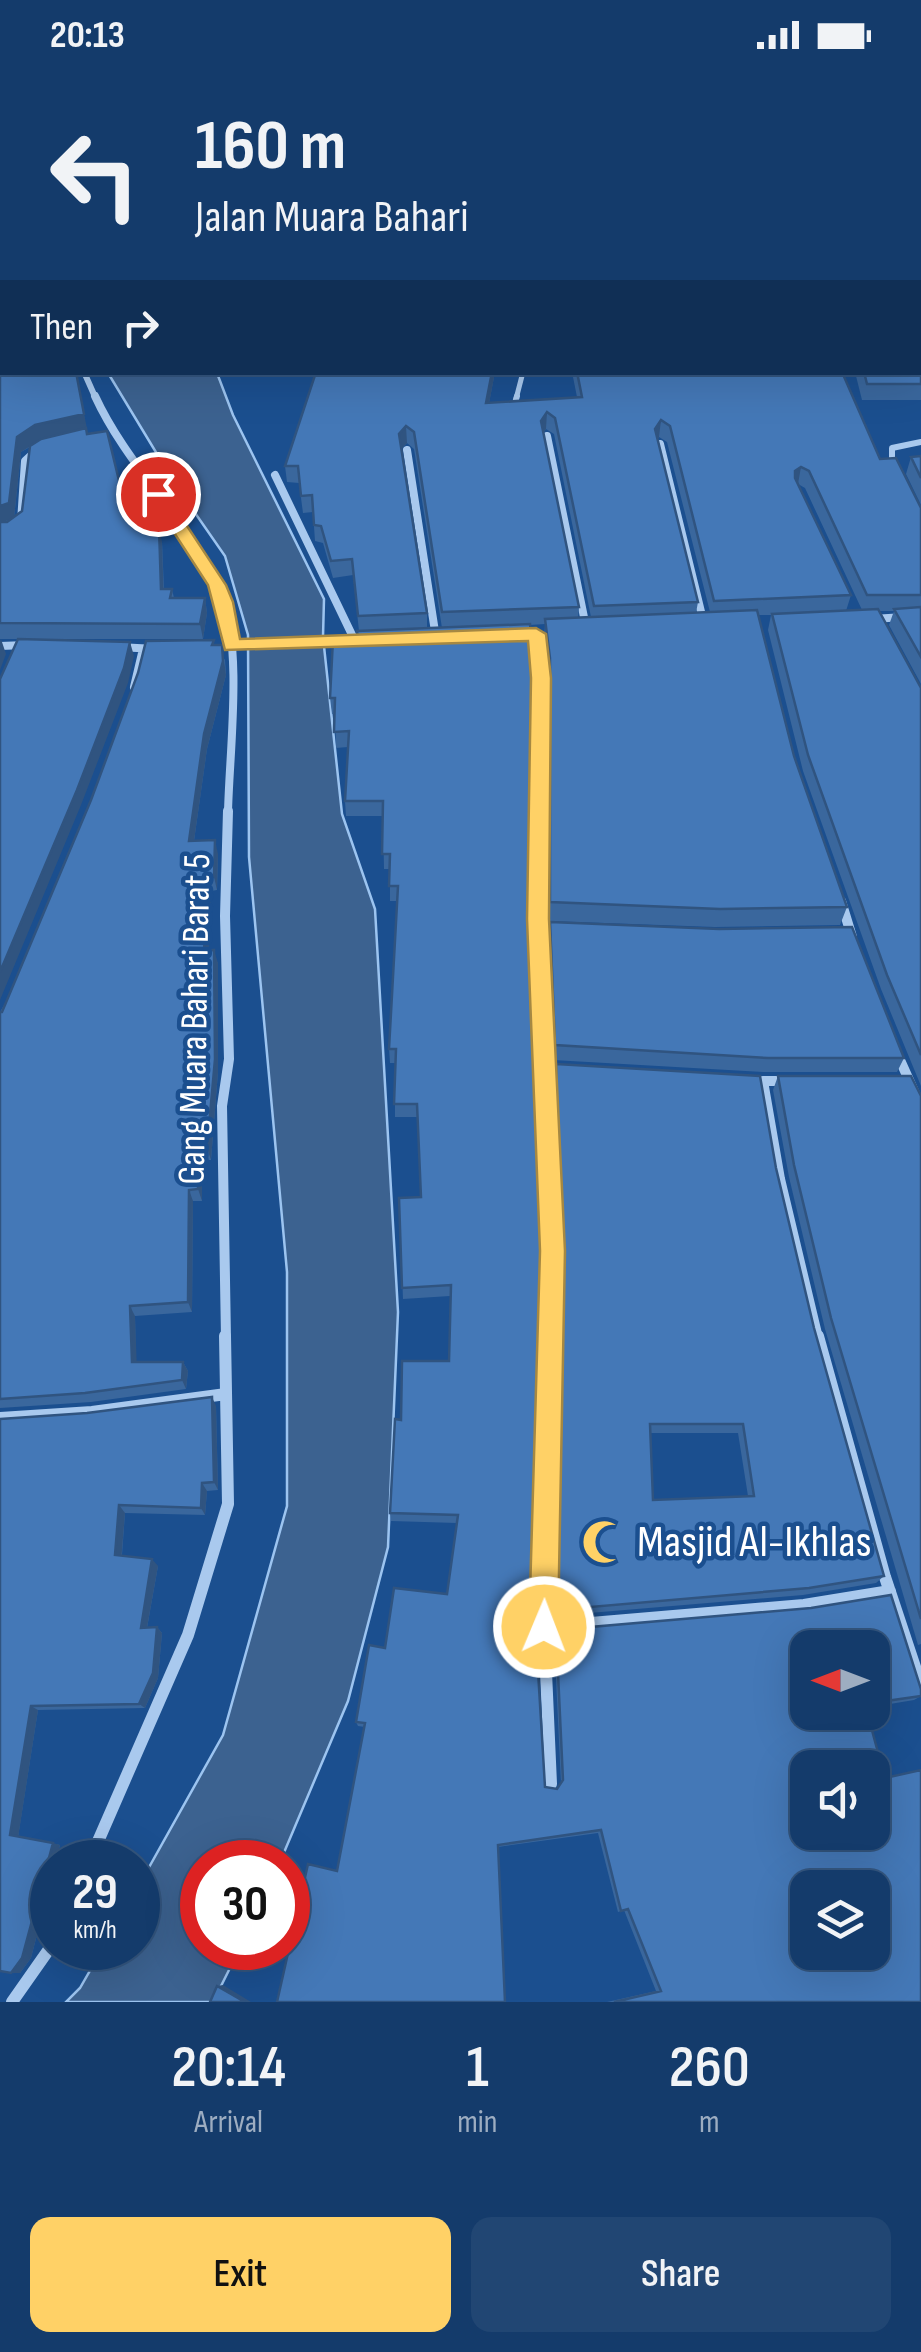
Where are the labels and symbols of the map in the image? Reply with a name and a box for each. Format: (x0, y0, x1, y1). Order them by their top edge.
pin (116, 452, 201, 537)
street label: Gang Muara Bahari Barat 5 (170, 853, 220, 1185)
place label: Masjid Al-Ikhlas (637, 1515, 872, 1570)
mosque icon: Masjid Al-Ikhlas (580, 1518, 628, 1566)
position arrow (492, 1575, 596, 1679)
north arrow (790, 1630, 890, 1730)
speed limit sign: 30 (180, 1840, 310, 1970)

